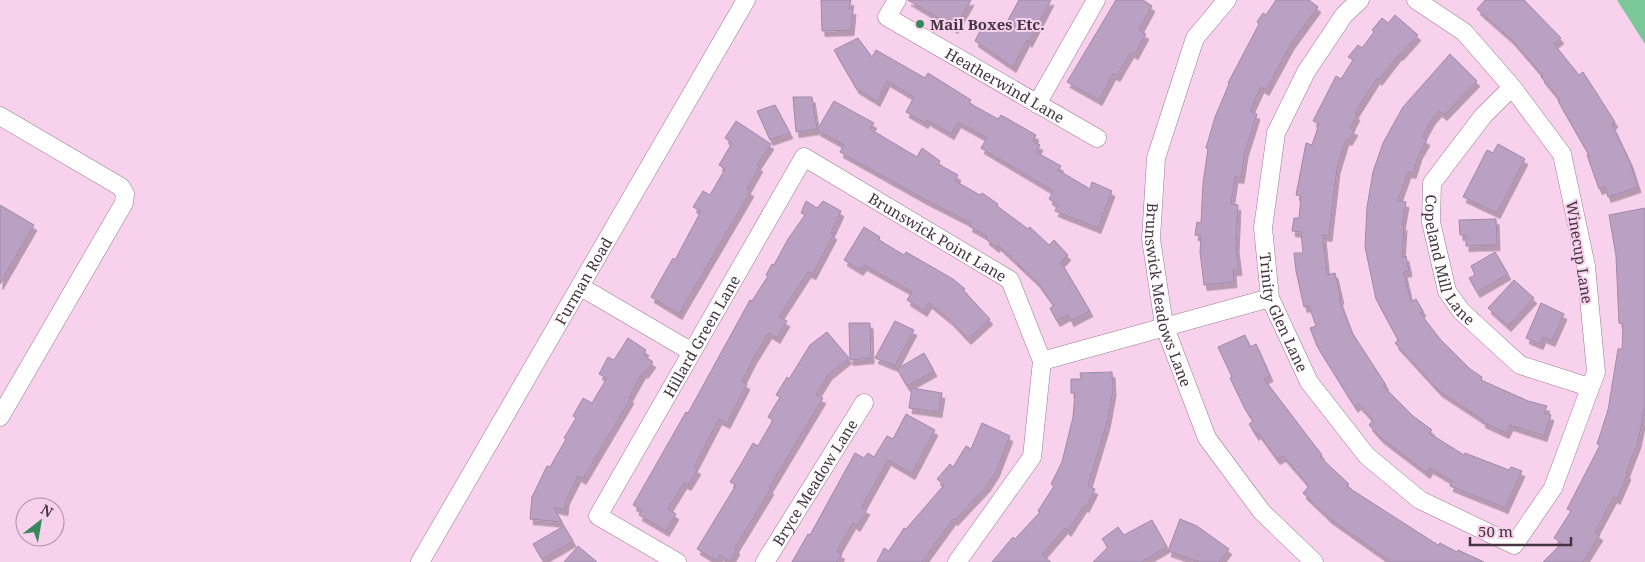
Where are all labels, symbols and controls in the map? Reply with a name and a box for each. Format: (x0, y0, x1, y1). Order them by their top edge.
place label: Mail Boxes Etc. (930, 14, 1045, 34)
marker: Mail Boxes Etc. (914, 18, 926, 30)
street label: Heatherwind Lane (942, 43, 1068, 127)
street label: Brunswick Point Lane (865, 188, 1010, 286)
street label: Copeland Mill Lane (1421, 194, 1479, 329)
street label: Winecup Lane (1562, 199, 1598, 305)
street label: Brunswick Meadows Lane (1141, 202, 1197, 389)
street label: Furman Road (550, 234, 616, 328)
street label: Trinity Glen Lane (1256, 252, 1313, 375)
street label: Hillard Green Lane (658, 271, 744, 401)
street label: Bryce Meadow Lane (768, 415, 862, 549)
north arrow (15, 497, 65, 547)
text: N (37, 499, 57, 521)
scale bar (1470, 514, 1571, 546)
text: 50 m (1478, 521, 1513, 541)

